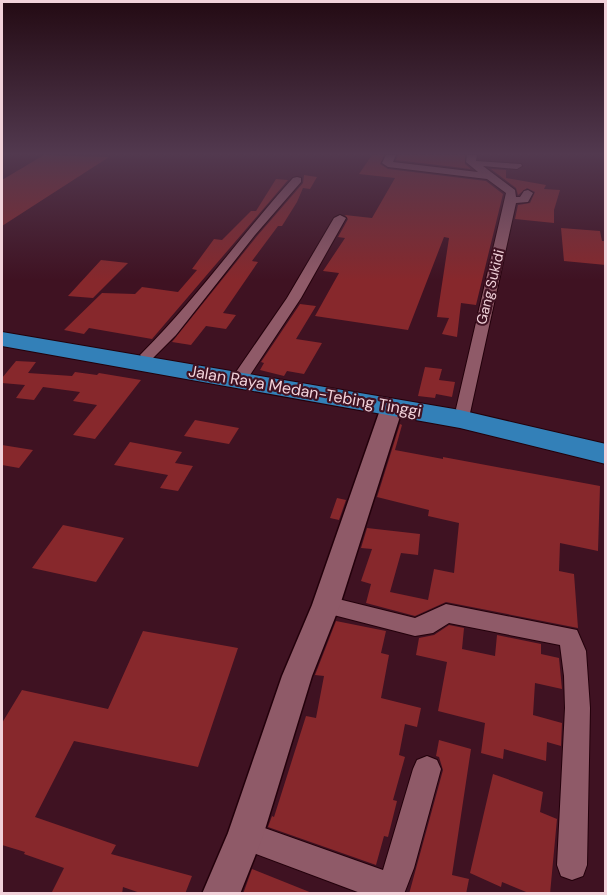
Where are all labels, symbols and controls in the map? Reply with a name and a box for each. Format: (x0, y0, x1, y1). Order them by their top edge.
street label: Gang Sukidi (472, 248, 508, 326)
street label: Jalan Raya Medan-Tebing Tinggi (187, 360, 423, 422)

